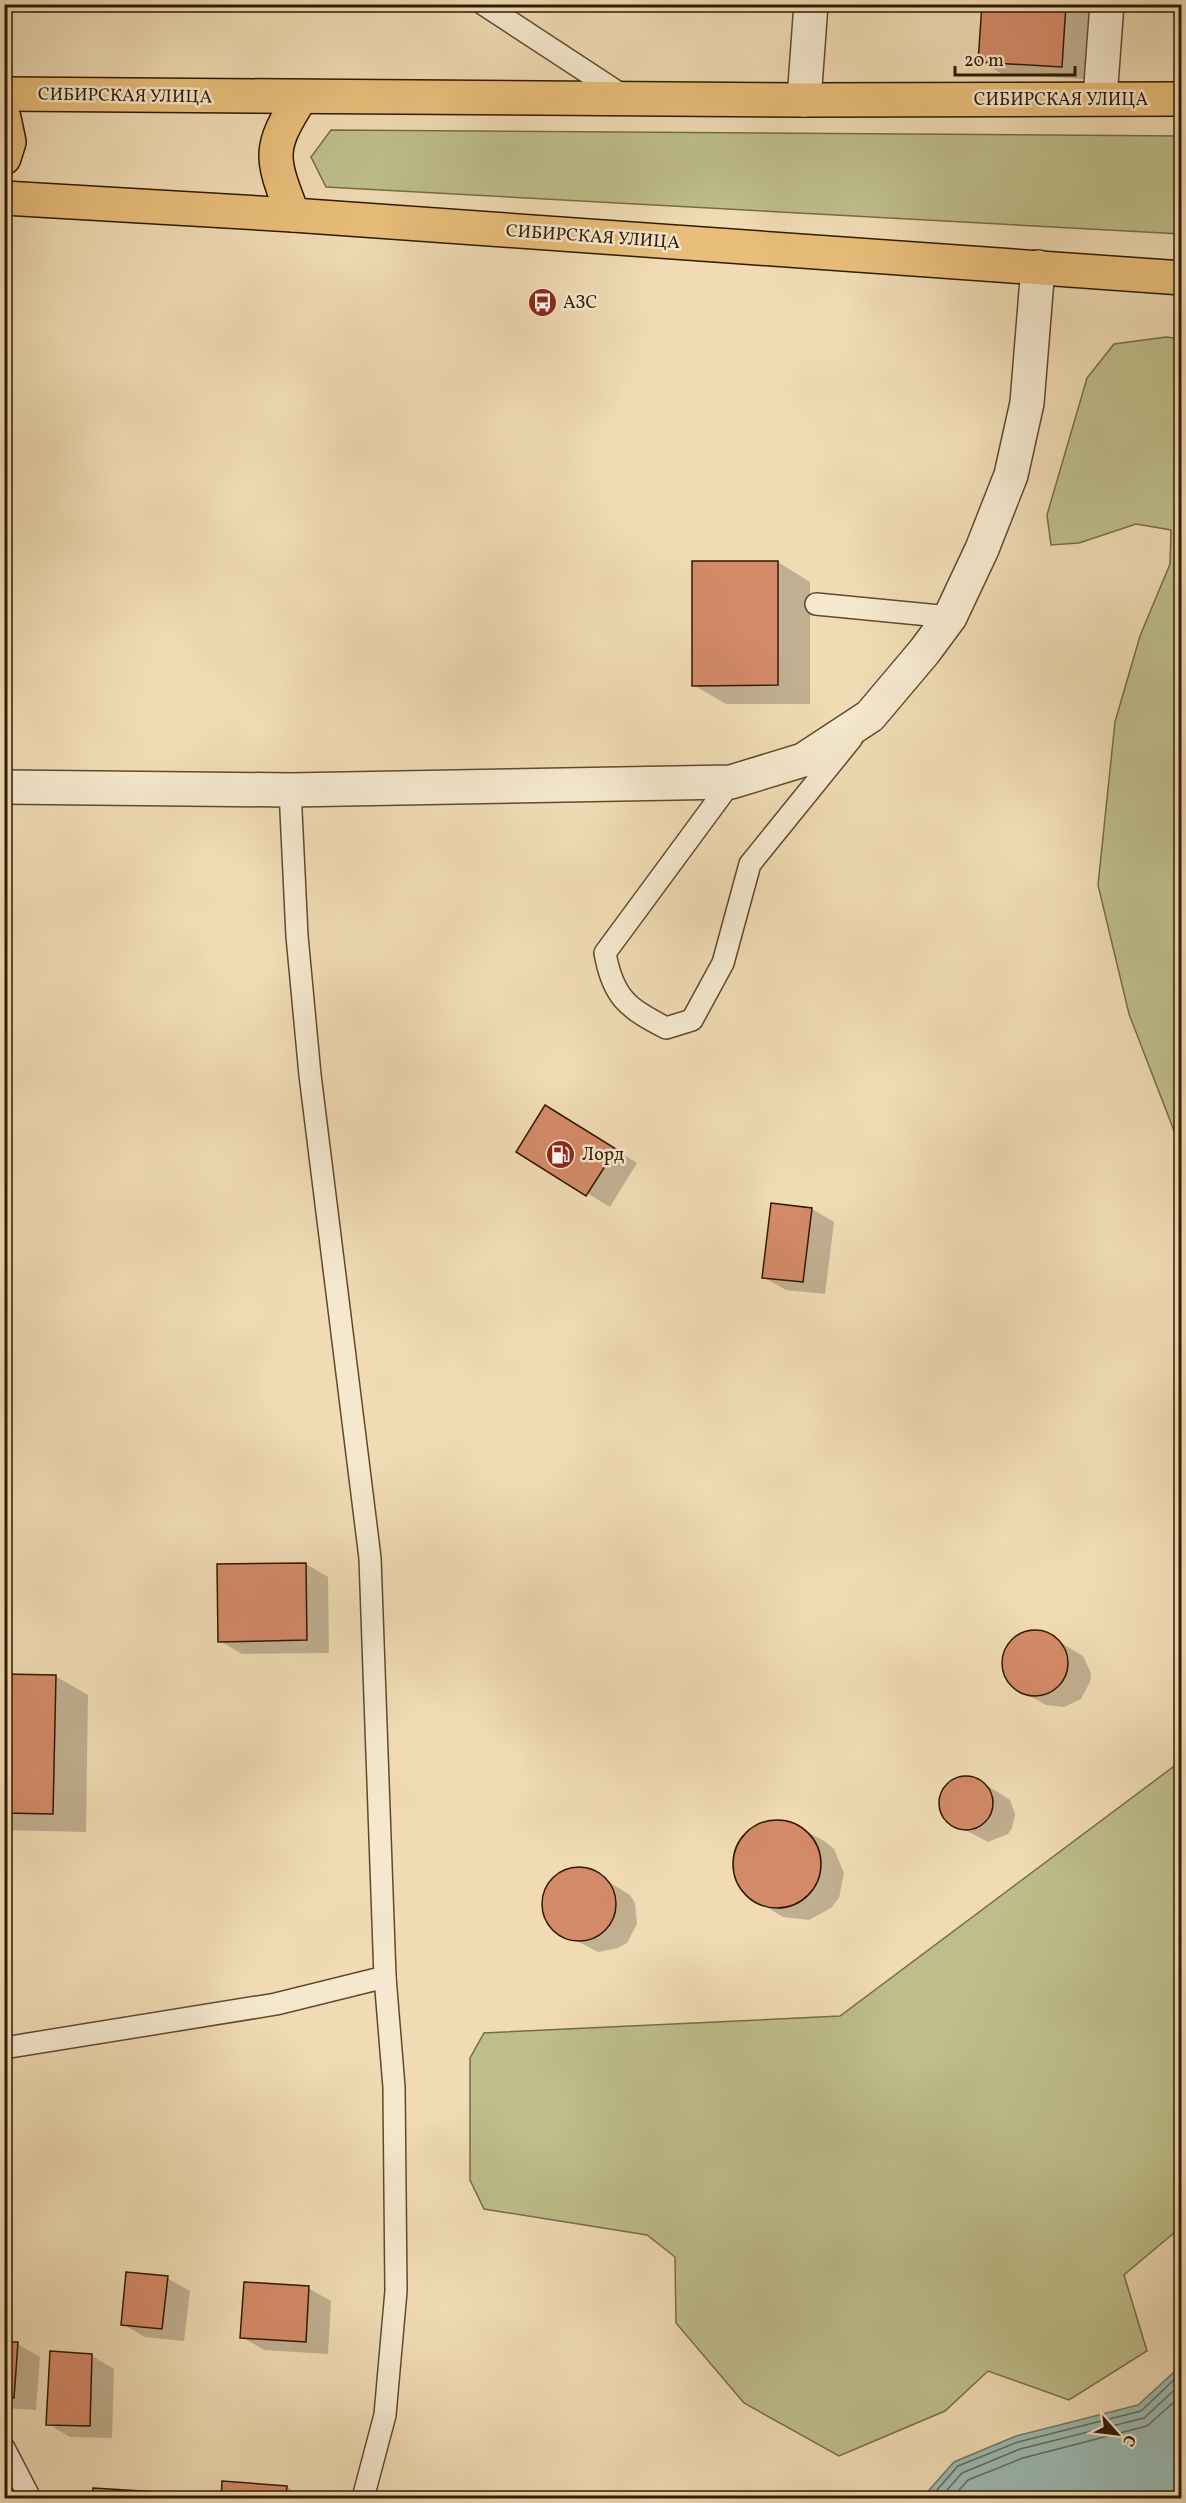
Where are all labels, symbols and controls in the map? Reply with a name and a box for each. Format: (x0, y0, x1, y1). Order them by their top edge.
scale bar (955, 39, 1075, 77)
text: 20 m (964, 49, 1004, 74)
street label: СИБИРСКАЯ УЛИЦА (38, 82, 213, 111)
street label: СИБИРСКАЯ УЛИЦА (974, 88, 1149, 113)
street label: СИБИРСКАЯ УЛИЦА (505, 219, 681, 256)
bus stop icon: АЗС (526, 286, 558, 318)
place label: АЗС (563, 291, 597, 316)
fuel station icon: Лорд (545, 1138, 577, 1170)
place label: Лорд (582, 1143, 624, 1168)
north arrow (1087, 2404, 1147, 2464)
text: С (1116, 2430, 1141, 2450)

